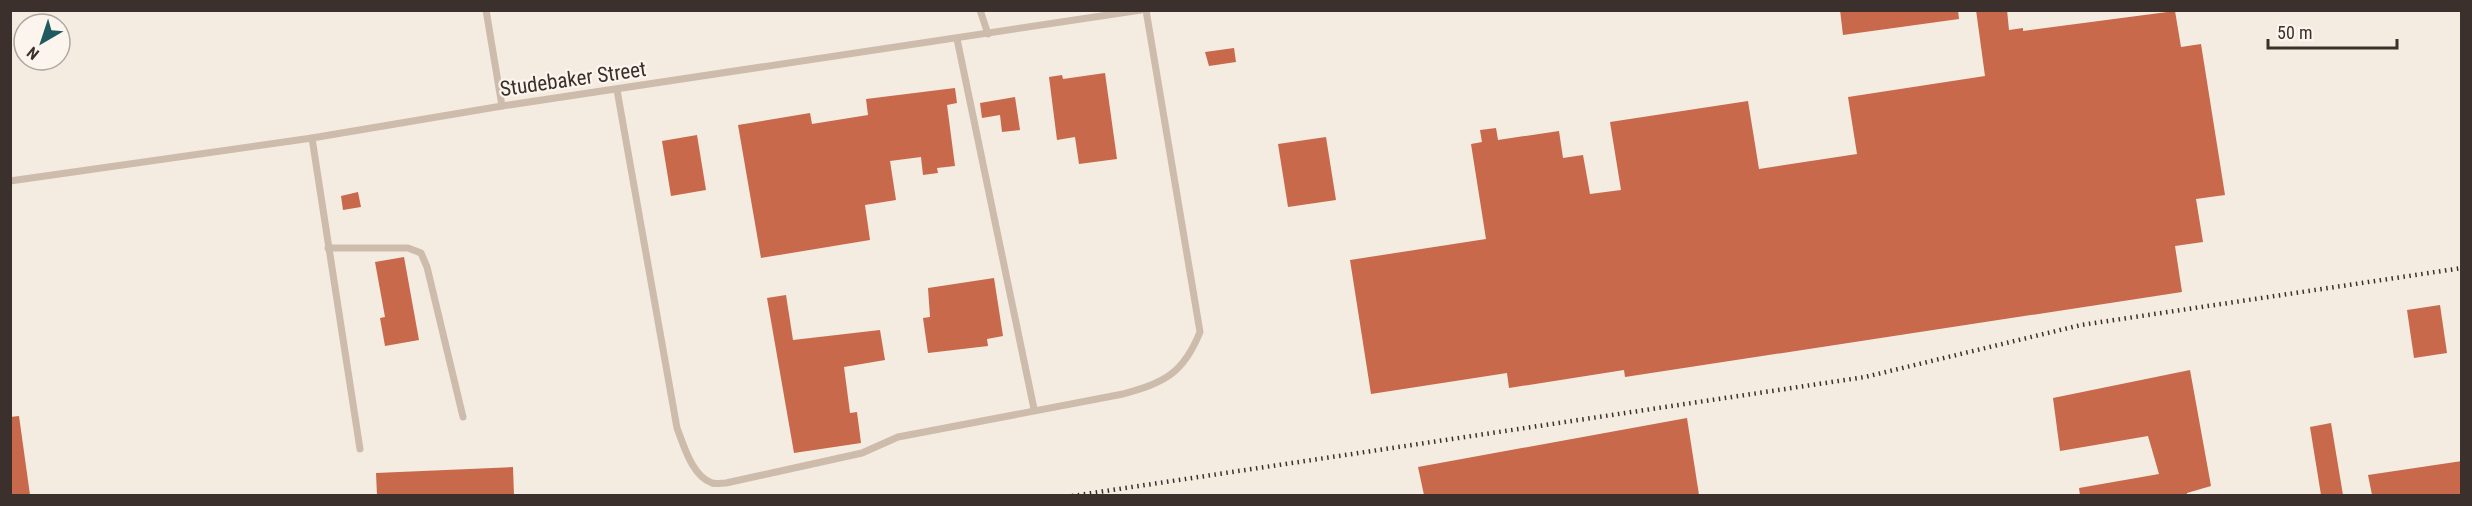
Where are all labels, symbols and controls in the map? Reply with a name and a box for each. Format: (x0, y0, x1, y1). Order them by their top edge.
north arrow (12, 12, 72, 72)
scale bar (2268, 12, 2397, 50)
text: 50 m (2277, 22, 2312, 43)
text: N (23, 43, 43, 64)
street label: Studebaker Street (498, 57, 648, 101)

